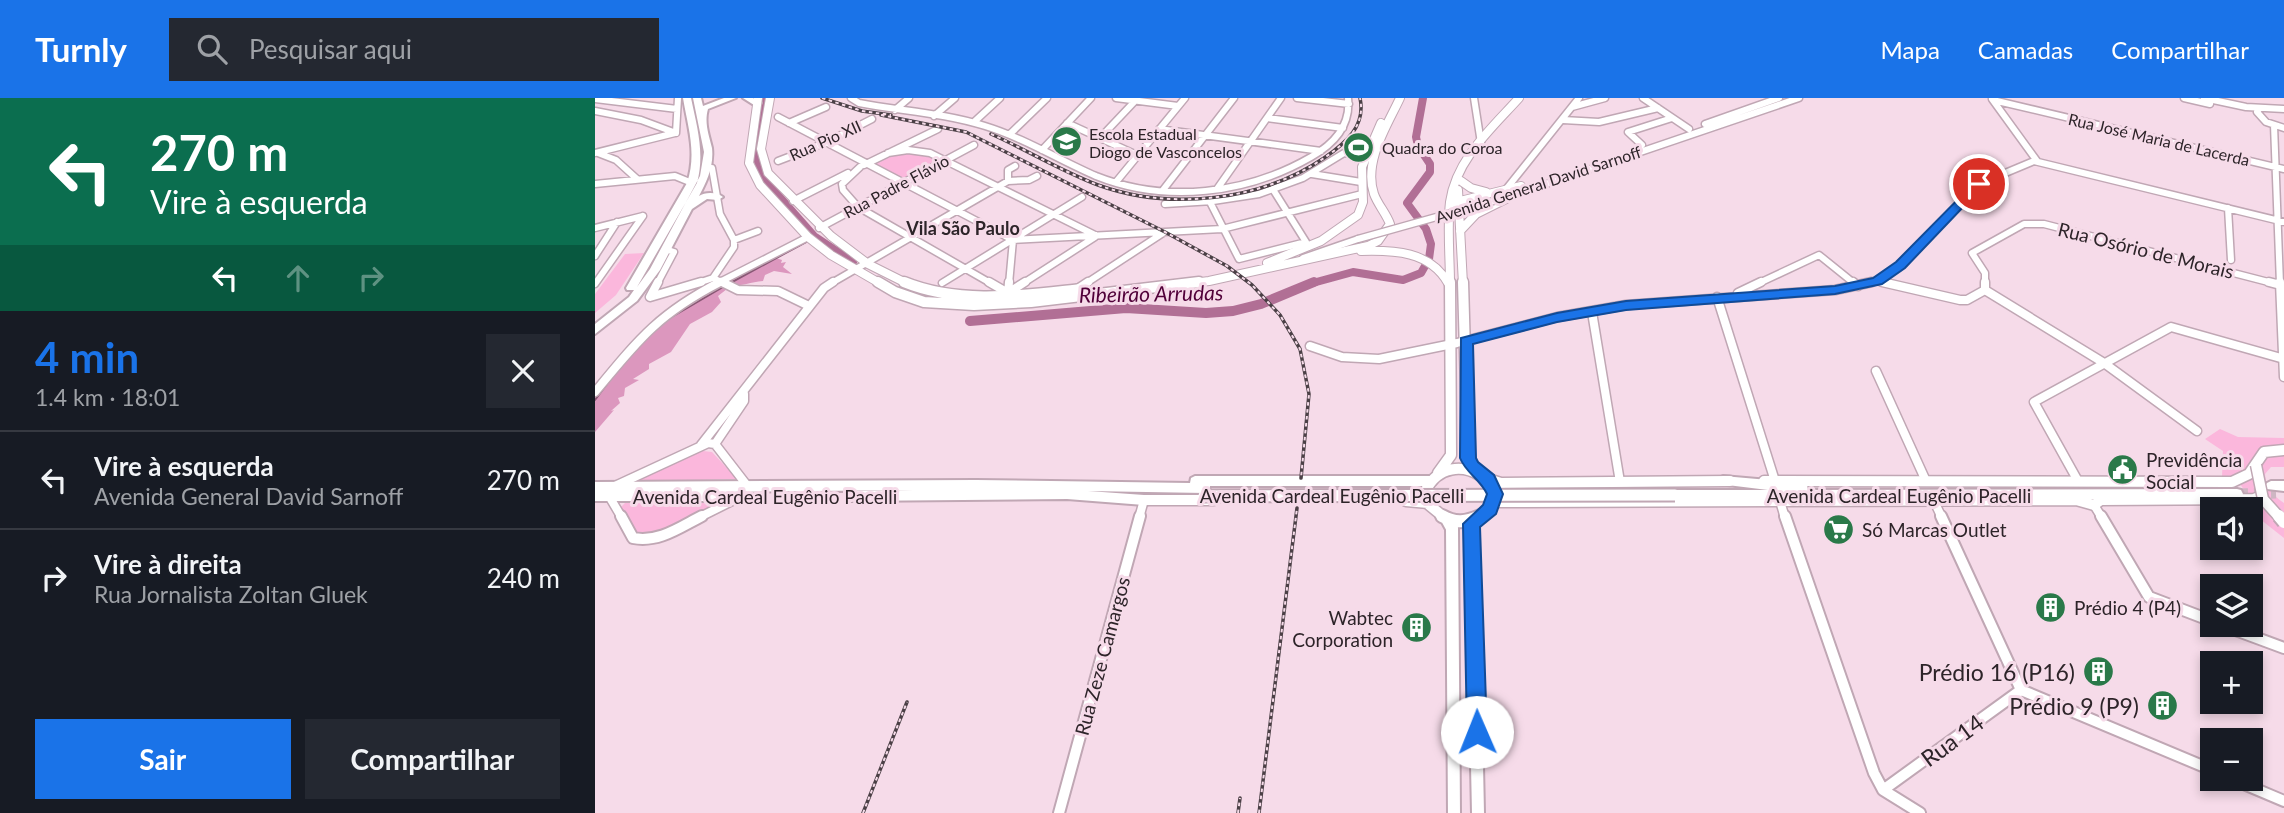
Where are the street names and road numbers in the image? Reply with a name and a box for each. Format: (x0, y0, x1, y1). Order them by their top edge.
street label: Rua José Maria de Lacerda (2066, 109, 2252, 169)
street label: Rua Pio XII (786, 116, 864, 164)
street label: Avenida General David Sarnoff (1433, 142, 1644, 226)
street label: Rua Padre Flávio (840, 150, 952, 222)
street label: Rua Osório de Morais (2056, 217, 2236, 283)
street label: Avenida Cardeal Eugênio Pacelli (1200, 484, 1464, 507)
street label: Avenida Cardeal Eugênio Pacelli (1767, 484, 2031, 507)
street label: Avenida Cardeal Eugênio Pacelli (633, 485, 897, 508)
street label: Rua Zeze Camargos (1070, 574, 1134, 738)
street label: Rua 14 (1915, 708, 1989, 772)

